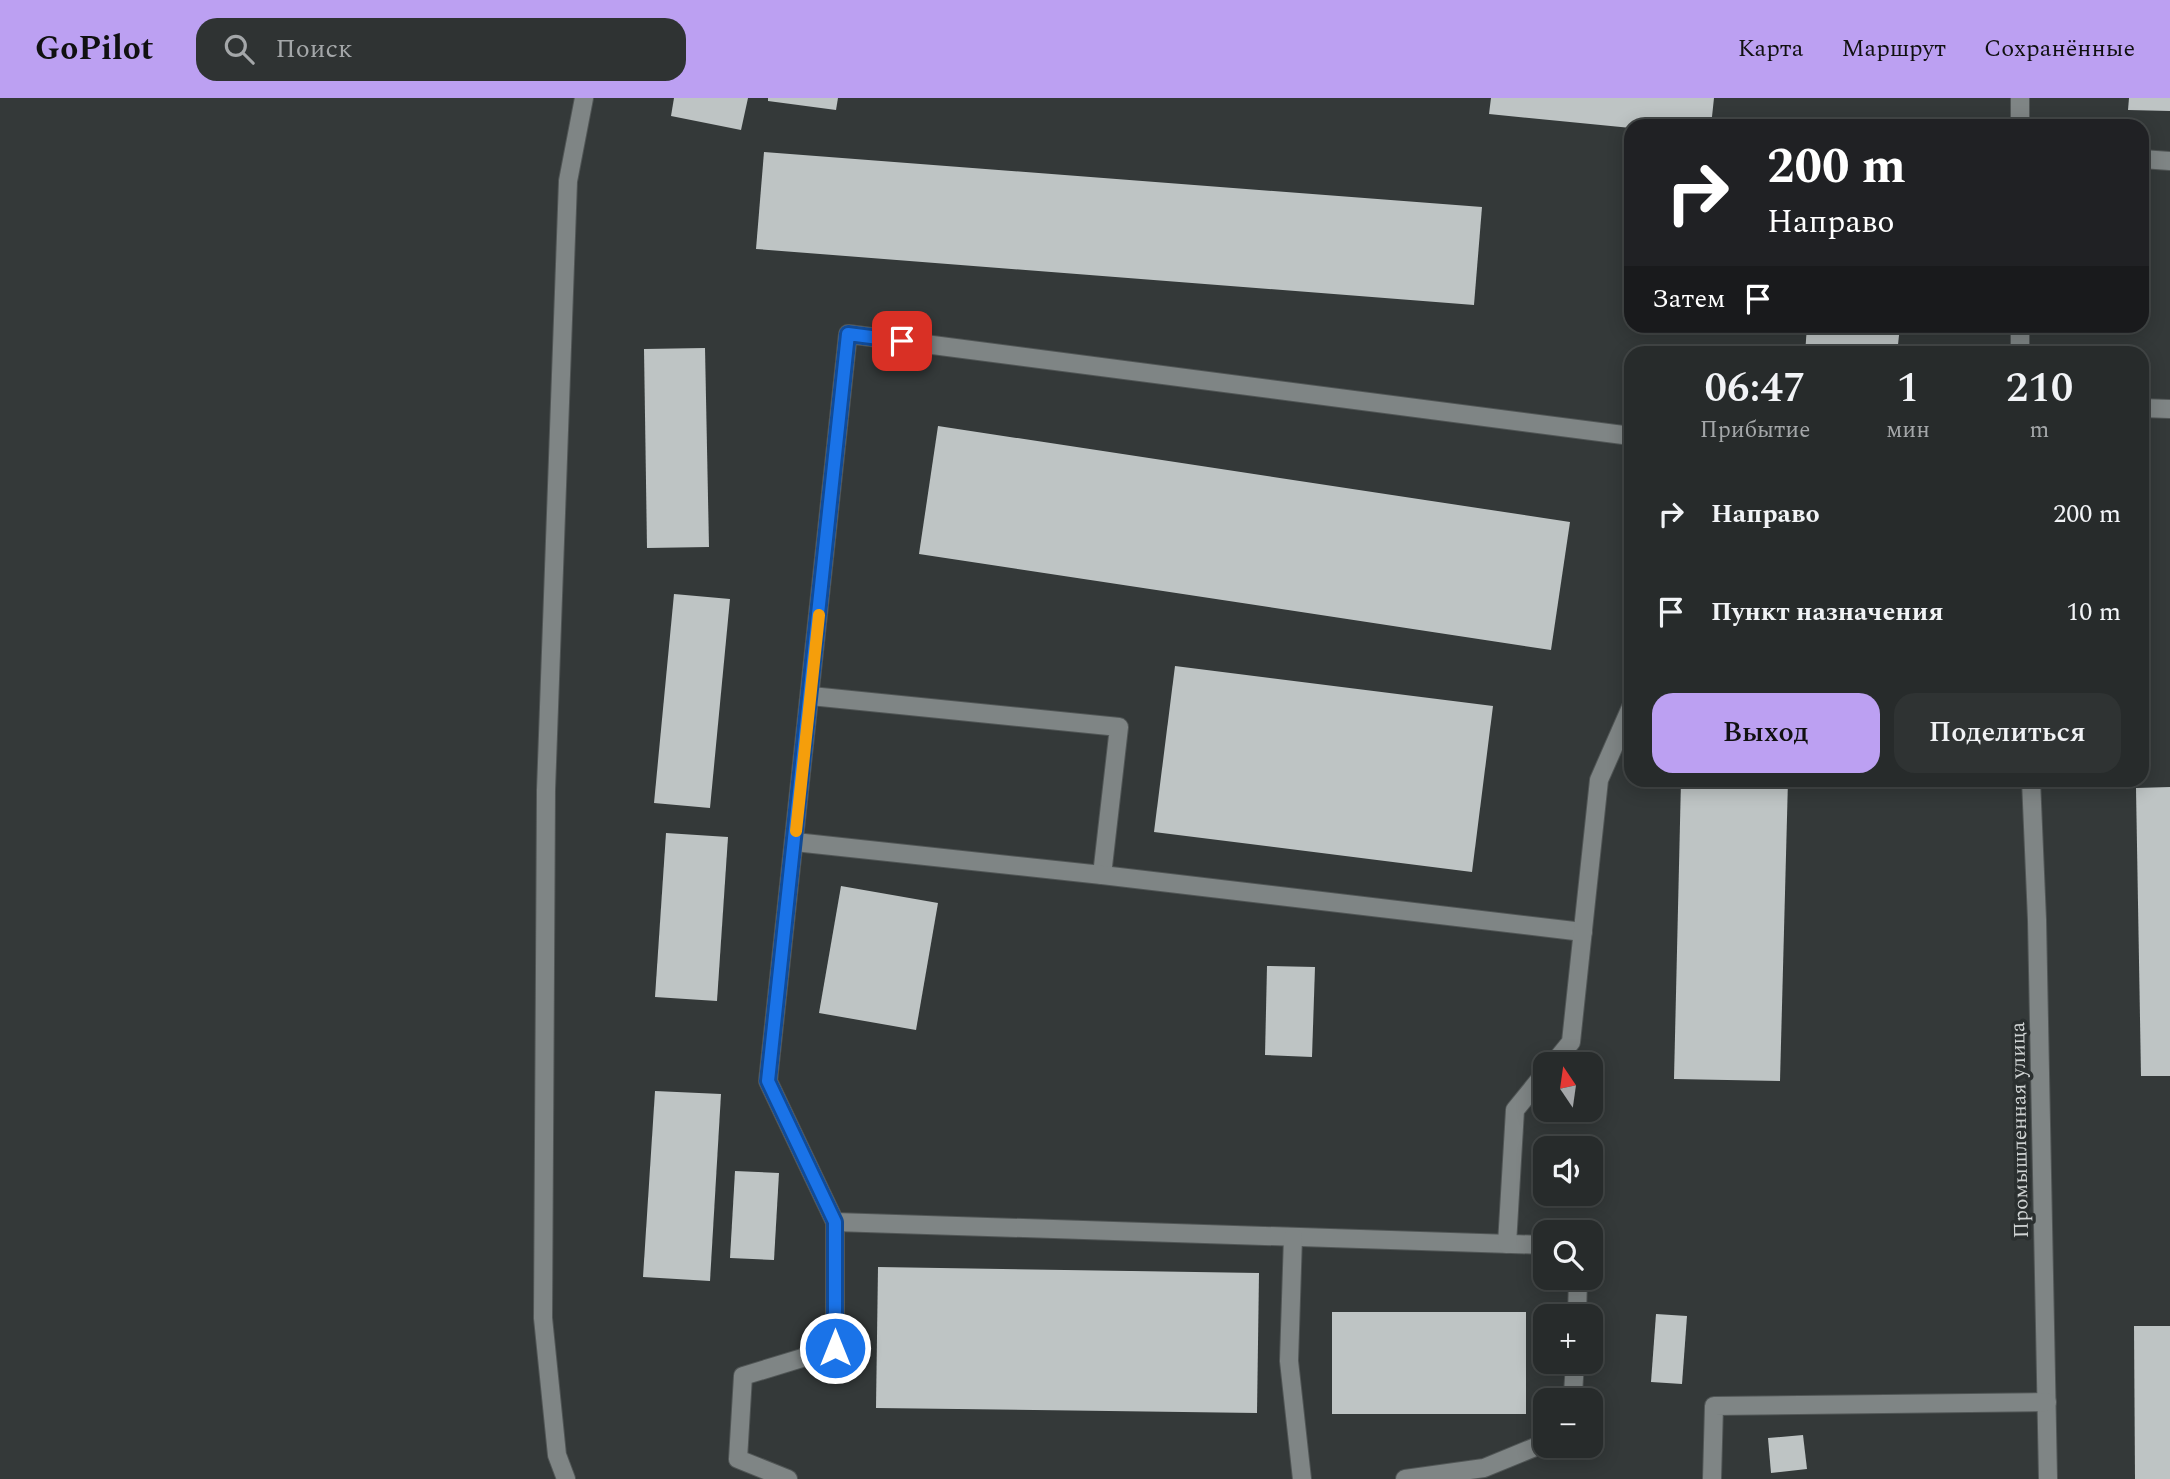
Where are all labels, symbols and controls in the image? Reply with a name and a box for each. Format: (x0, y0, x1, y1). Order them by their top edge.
search box (196, 18, 686, 81)
text: GoPilot (35, 24, 154, 74)
text: Поиск (276, 29, 352, 69)
icon: search (220, 30, 258, 68)
text: Карта (1738, 31, 1803, 67)
text: Маршрут (1841, 31, 1946, 67)
text: Сохранённые (1984, 31, 2135, 67)
text: 200 m (1767, 130, 1906, 205)
icon: right (1652, 147, 1743, 238)
text: Направо (1767, 198, 1894, 247)
text: Затем (1652, 279, 1725, 319)
icon: arrive (1739, 280, 1777, 318)
pin (872, 311, 932, 371)
icon: arrive (883, 322, 921, 360)
text: 06:47 (1705, 357, 1806, 420)
text: 1 (1897, 357, 1919, 420)
text: 210 (2006, 357, 2073, 420)
text: Прибытие (1700, 413, 1810, 448)
text: мин (1886, 413, 1930, 448)
text: m (2030, 413, 2049, 448)
text: Направо (1711, 494, 1820, 534)
text: 200 m (2053, 494, 2121, 534)
icon: right (1652, 495, 1690, 533)
text: Пункт назначения (1711, 592, 1944, 632)
text: 10 m (2066, 592, 2121, 632)
icon: arrive (1652, 593, 1690, 631)
button: Выход (1652, 693, 1880, 773)
button: Поделиться (1894, 693, 2121, 773)
street label: Промышленная улица (2002, 1021, 2038, 1239)
north arrow (1533, 1052, 1603, 1122)
map controls (1533, 1052, 1603, 1458)
button: sound (1533, 1136, 1603, 1206)
button: search (1533, 1220, 1603, 1290)
button: + (1533, 1304, 1603, 1374)
position arrow (798, 1311, 872, 1385)
button: − (1533, 1388, 1603, 1458)

